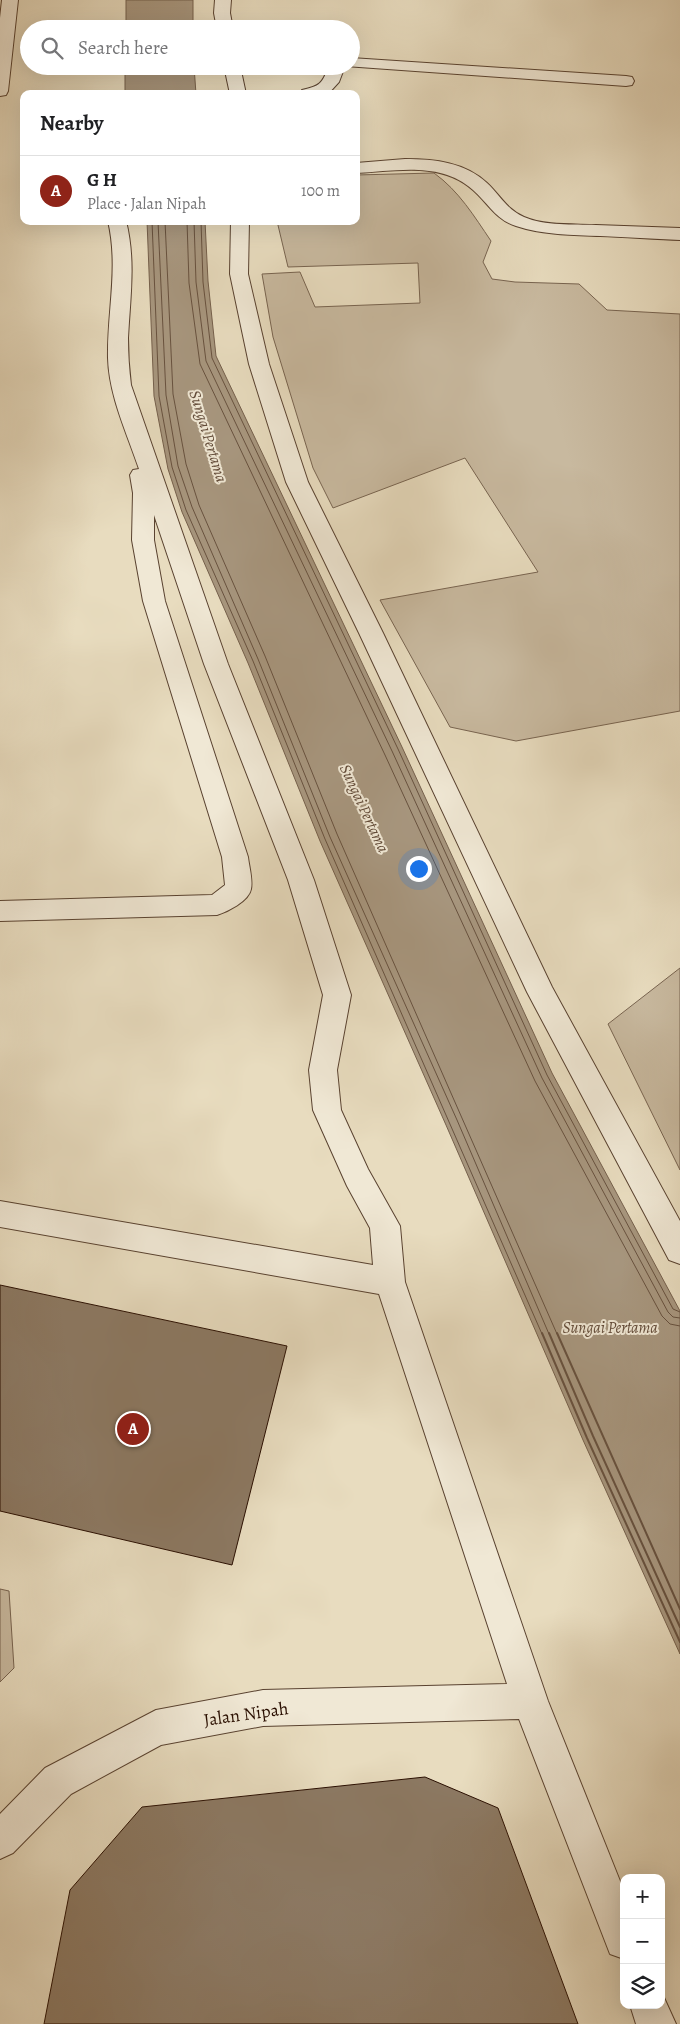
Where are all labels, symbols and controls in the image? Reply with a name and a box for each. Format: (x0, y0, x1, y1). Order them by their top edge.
search box (20, 20, 360, 75)
icon: search (38, 34, 66, 62)
text: Search here (78, 35, 168, 61)
text: Nearby (40, 109, 103, 137)
text: G H (87, 167, 117, 193)
text: A (51, 180, 61, 202)
text: 100 m (301, 180, 340, 202)
text: Place · Jalan Nipah (87, 193, 206, 215)
water label: Sungai Pertama (184, 388, 233, 486)
water label: Sungai Pertama (334, 761, 394, 857)
your location (406, 856, 432, 882)
water label: Sungai Pertama (562, 1317, 658, 1339)
pin: A (117, 1410, 149, 1448)
street label: Jalan Nipah (202, 1696, 290, 1732)
map controls (620, 1874, 665, 2009)
button: + (620, 1874, 665, 1919)
button: − (620, 1919, 665, 1964)
button: layers (620, 1964, 665, 2009)

